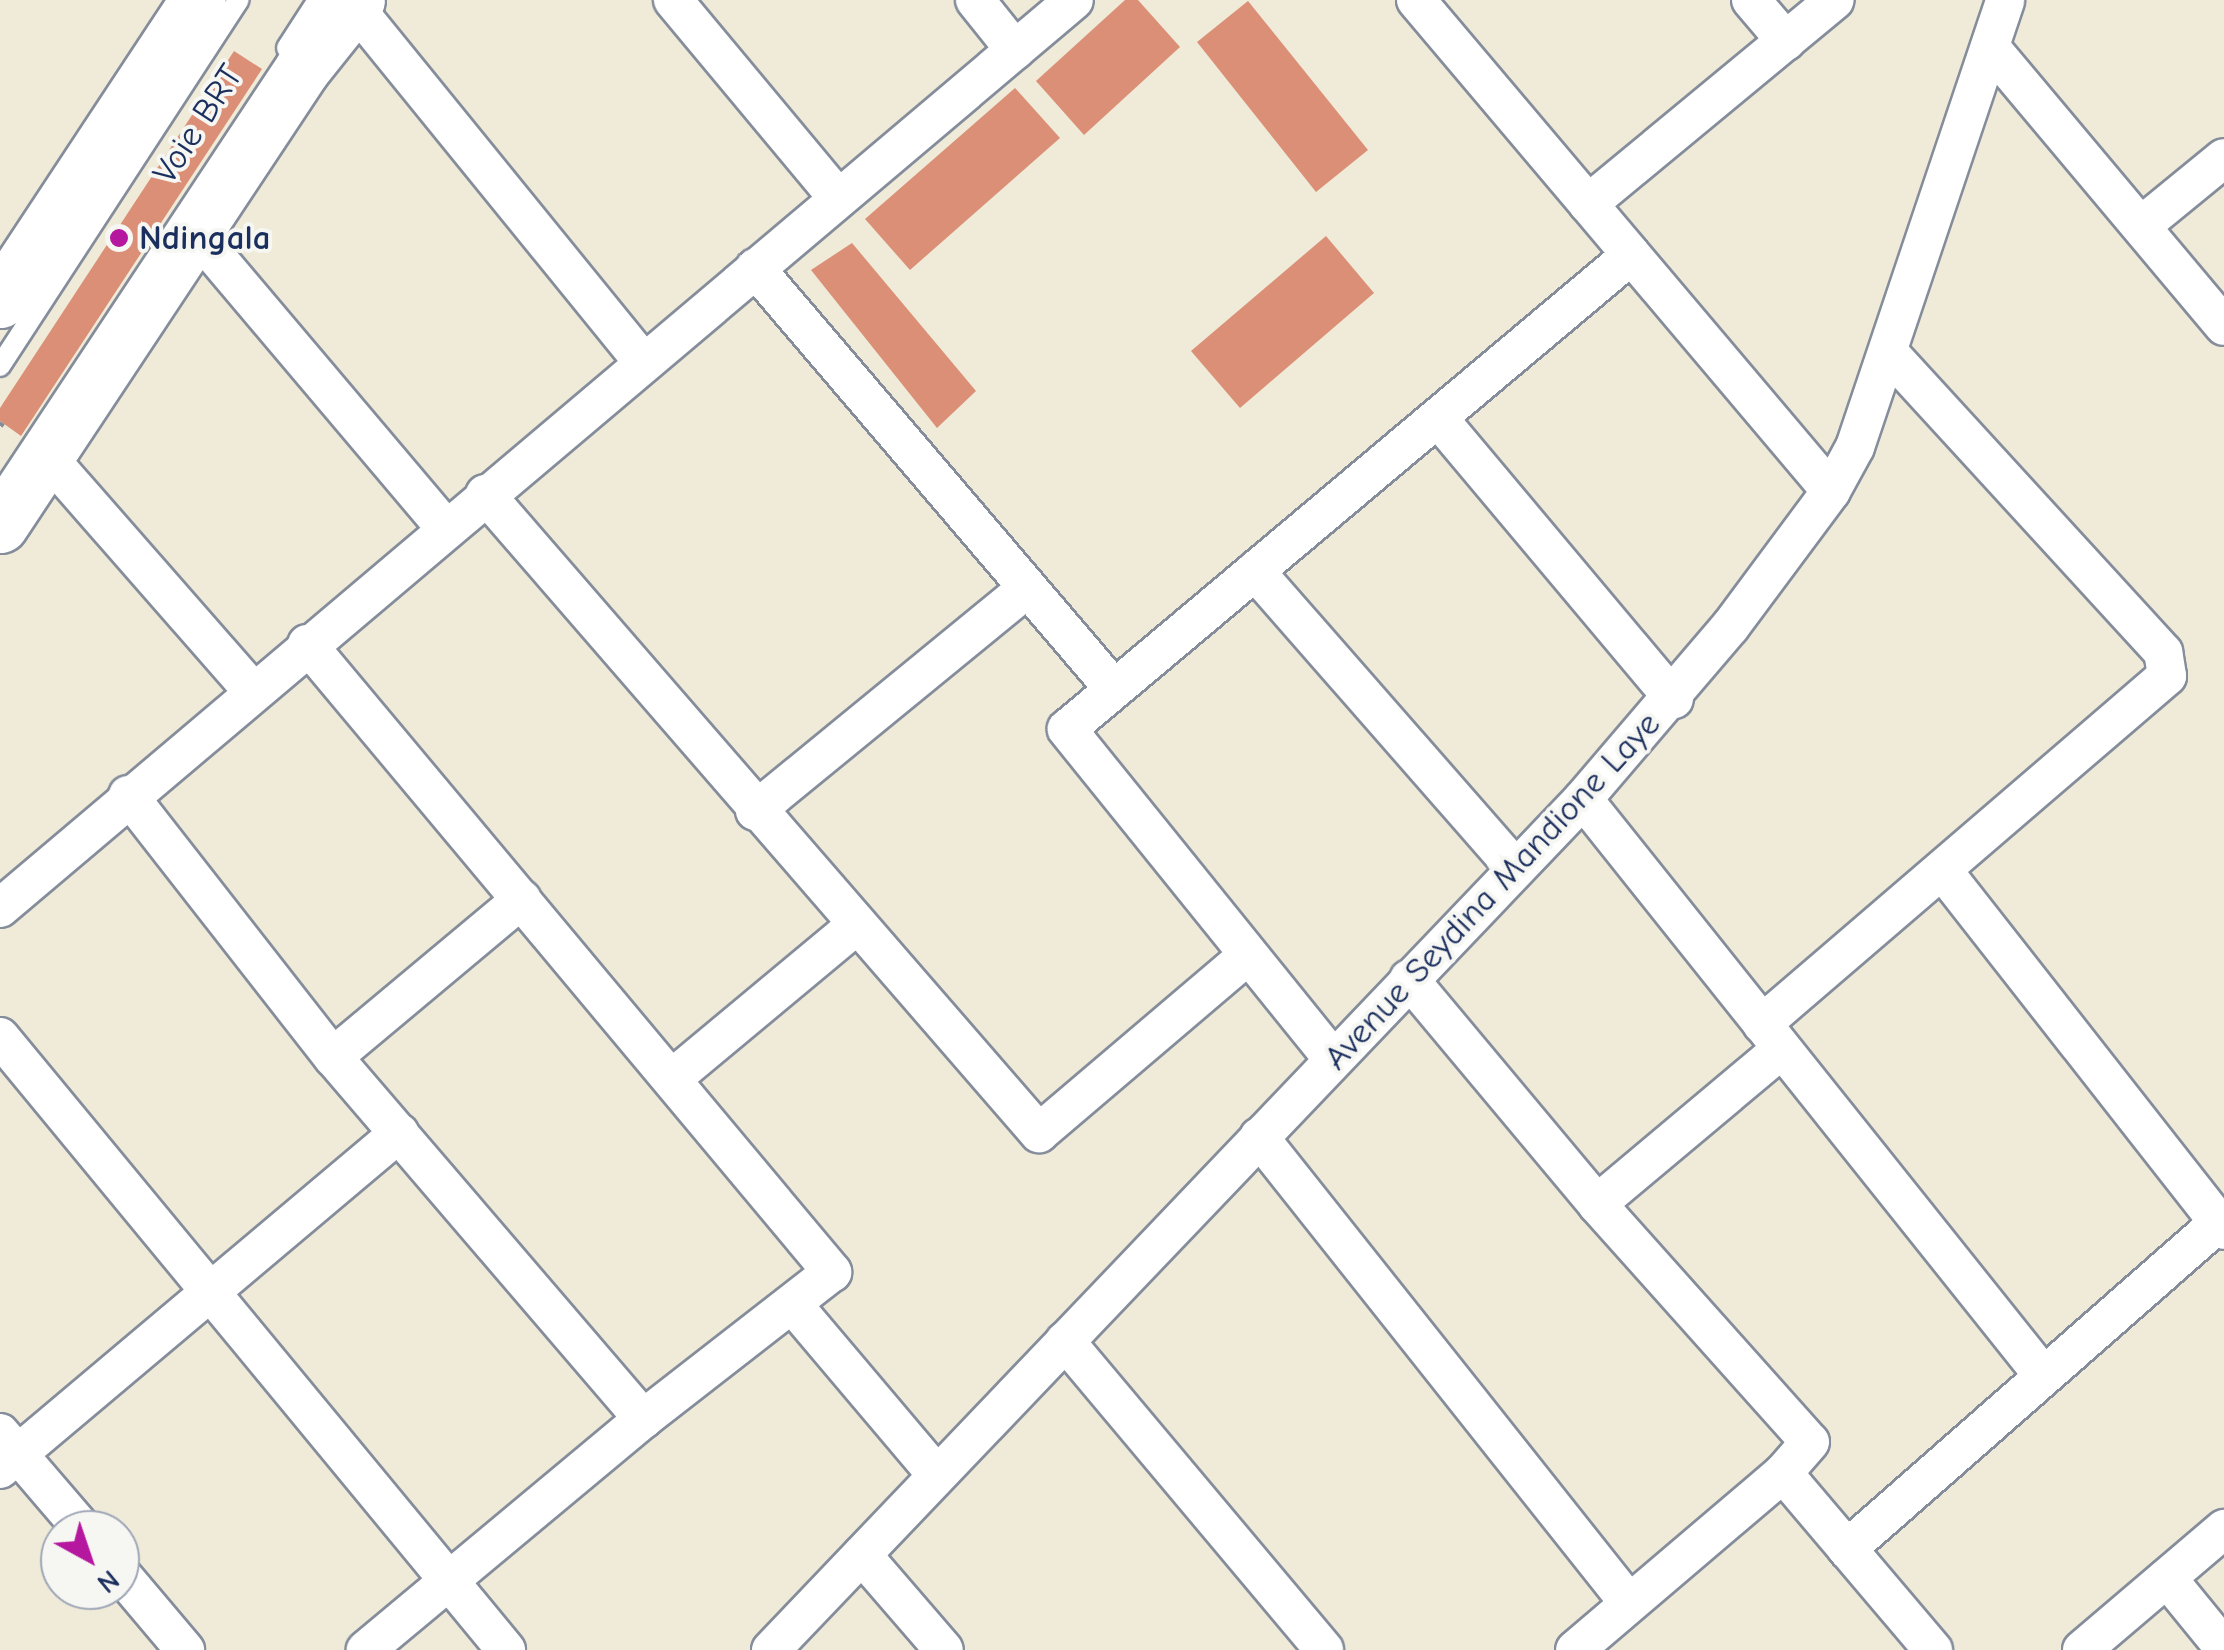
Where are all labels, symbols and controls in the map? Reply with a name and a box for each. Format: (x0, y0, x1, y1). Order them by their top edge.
street label: Voie BRT (144, 57, 252, 191)
place label: Ndingala (139, 217, 271, 259)
marker: Ndingala (108, 227, 130, 249)
street label: Avenue Seydina Mandione Laye (1315, 703, 1669, 1079)
north arrow (40, 1510, 140, 1610)
text: N (91, 1563, 125, 1600)

